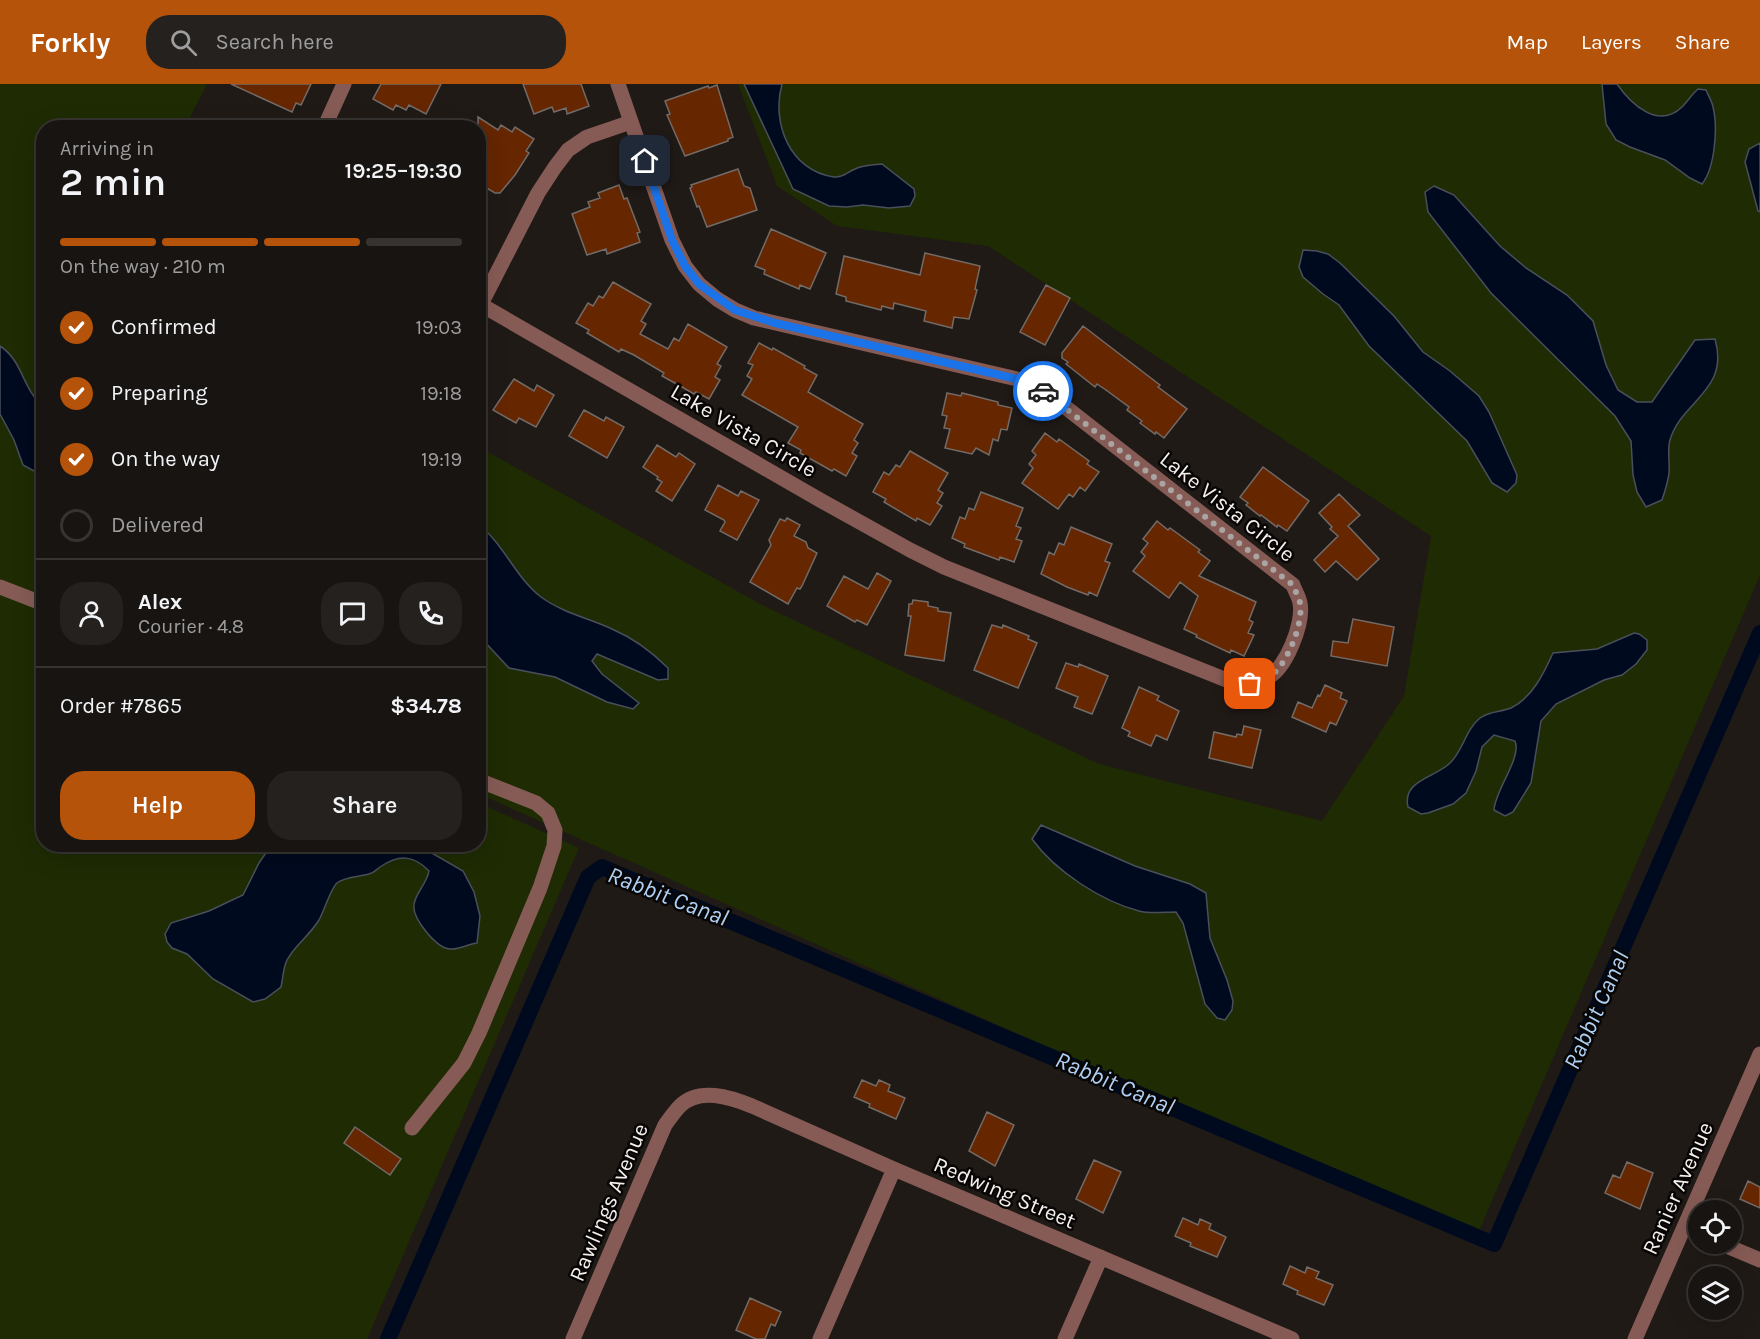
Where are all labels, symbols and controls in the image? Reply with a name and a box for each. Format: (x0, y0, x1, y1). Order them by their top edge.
search box (146, 15, 566, 69)
text: Forkly (30, 26, 110, 59)
icon: search (167, 26, 200, 59)
text: Search here (215, 29, 334, 55)
text: Map (1506, 30, 1548, 54)
text: Layers (1581, 30, 1642, 54)
text: Share (1675, 30, 1730, 54)
pin (619, 135, 670, 186)
text: Arriving in (60, 137, 154, 160)
icon: home (628, 144, 661, 177)
text: 19:25–19:30 (344, 158, 462, 184)
text: 2 min (60, 159, 166, 205)
text: On the way · 210 m (60, 255, 226, 278)
icon: check (60, 311, 93, 344)
text: Confirmed (111, 314, 217, 340)
text: 19:03 (416, 316, 462, 339)
courier (1013, 361, 1073, 421)
icon: car (1027, 375, 1060, 408)
icon: check (60, 377, 93, 410)
street label: Lake Vista Circle (666, 379, 821, 483)
text: Preparing (111, 380, 208, 406)
text: 19:18 (420, 382, 462, 405)
icon: check (60, 443, 93, 476)
text: On the way (111, 446, 220, 472)
street label: Lake Vista Circle (1155, 446, 1300, 568)
text: 19:19 (421, 448, 462, 471)
text: Delivered (111, 512, 204, 538)
button: person (60, 582, 123, 645)
button: chat (321, 582, 384, 645)
button: phone (399, 582, 462, 645)
text: Alex (138, 589, 182, 615)
text: Courier · 4.8 (138, 615, 244, 638)
pin (1224, 658, 1275, 709)
icon: bag (1233, 667, 1266, 700)
text: Order #7865 (60, 693, 182, 719)
text: $34.78 (390, 693, 462, 719)
button: Help (60, 771, 255, 840)
button: Share (267, 771, 462, 840)
water label: Rabbit Canal (604, 860, 732, 932)
water label: Rabbit Canal (1557, 946, 1635, 1074)
water label: Rabbit Canal (1051, 1045, 1179, 1121)
street label: Ranier Avenue (1637, 1118, 1719, 1259)
street label: Rawlings Avenue (564, 1119, 654, 1285)
street label: Redwing Street (930, 1151, 1079, 1235)
map controls (1688, 1200, 1742, 1320)
button: locate (1688, 1200, 1742, 1254)
button: layers (1688, 1266, 1742, 1320)

